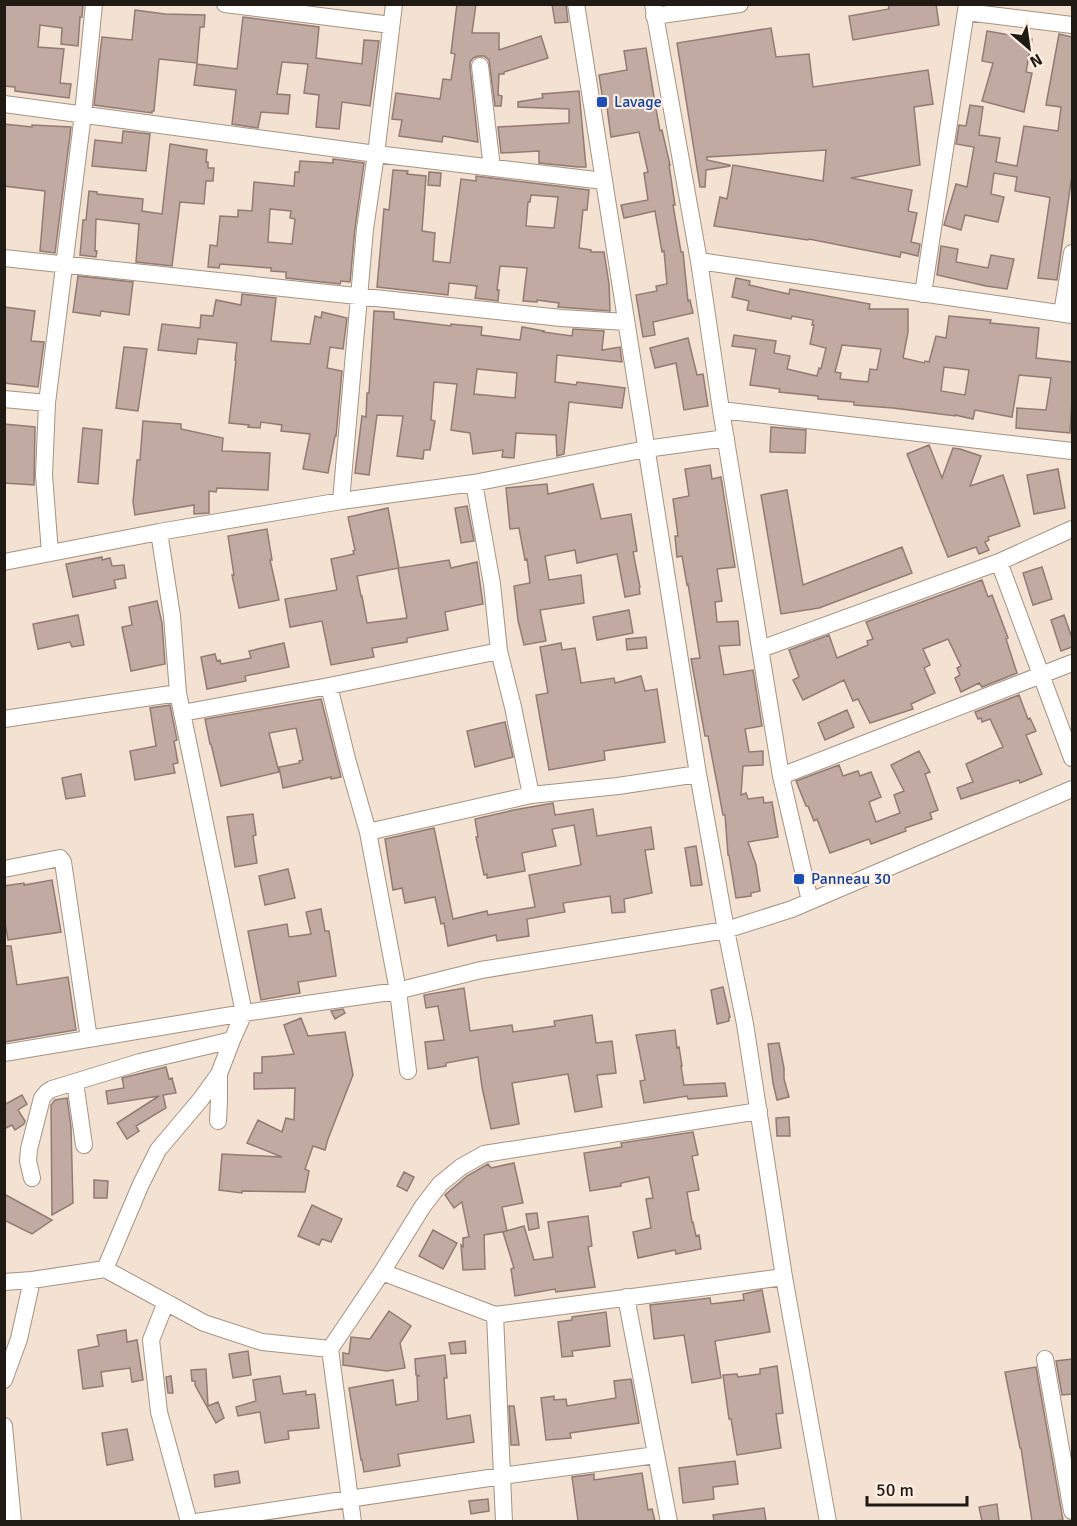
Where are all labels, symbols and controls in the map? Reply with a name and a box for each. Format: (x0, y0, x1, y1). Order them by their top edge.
north arrow (999, 18, 1059, 78)
text: N (1026, 49, 1046, 72)
place label: Lavage (614, 92, 662, 112)
marker: Lavage (595, 95, 609, 109)
place label: Panneau 30 (811, 869, 891, 889)
marker: Panneau 30 (792, 872, 806, 886)
scale bar (867, 1469, 968, 1507)
text: 50 m (876, 1479, 914, 1501)

